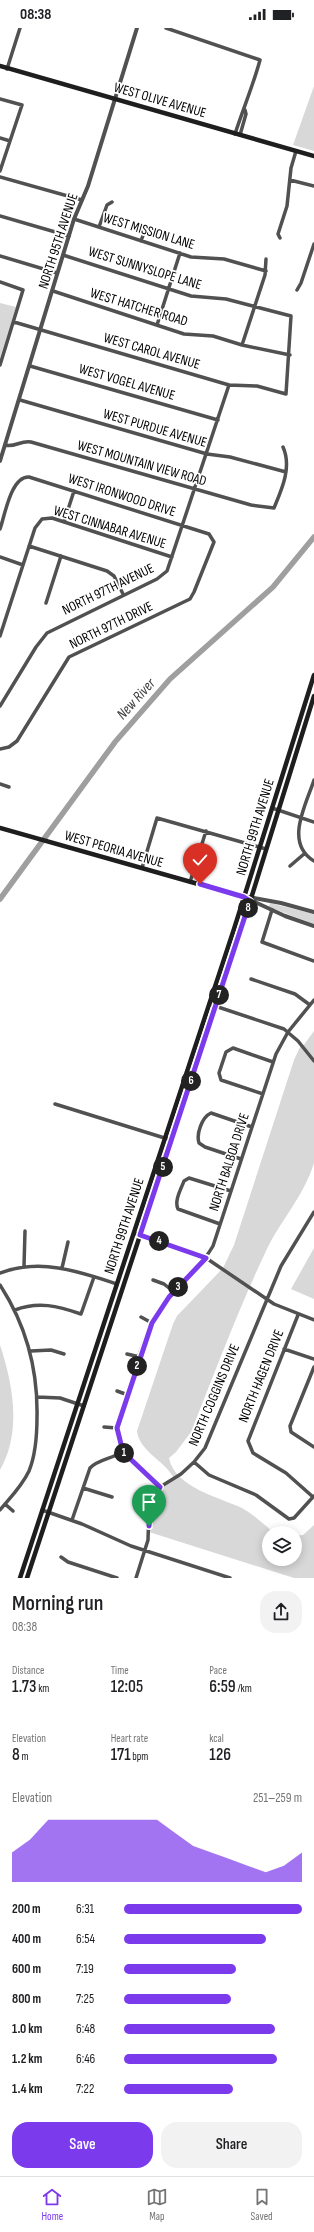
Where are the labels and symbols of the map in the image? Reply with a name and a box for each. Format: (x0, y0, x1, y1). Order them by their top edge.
street label: WEST OLIVE AVENUE (112, 79, 208, 121)
street label: NORTH 95TH AVENUE (35, 191, 82, 291)
street label: WEST MISSION LANE (101, 209, 197, 253)
street label: WEST SUNNYSLOPE LANE (86, 243, 204, 293)
street label: WEST HATCHER ROAD (88, 284, 190, 330)
street label: WEST CAROL AVENUE (102, 329, 202, 373)
street label: WEST VOGEL AVENUE (77, 360, 177, 404)
street label: WEST PURDUE AVENUE (101, 405, 209, 451)
street label: WEST MOUNTAIN VIEW ROAD (75, 436, 209, 490)
street label: WEST IRONWOOD DRIVE (66, 470, 178, 520)
street label: WEST CINNABAR AVENUE (52, 502, 169, 552)
street label: NORTH 97TH AVENUE (59, 559, 157, 619)
street label: NORTH 97TH DRIVE (66, 597, 156, 653)
water label: New River (113, 674, 160, 724)
street label: NORTH 99TH AVENUE (232, 776, 278, 877)
street label: WEST PEORIA AVENUE (63, 827, 166, 871)
pin (183, 843, 217, 884)
pin: 8 (238, 898, 258, 918)
pin: 7 (209, 985, 229, 1005)
pin: 6 (181, 1071, 201, 1091)
street label: NORTH BALBOA DRIVE (205, 1111, 253, 1213)
pin: 5 (153, 1157, 173, 1177)
street label: NORTH 99TH AVENUE (100, 1175, 148, 1276)
pin: 4 (149, 1231, 169, 1251)
pin: 3 (168, 1277, 188, 1297)
street label: NORTH HAGEN DRIVE (235, 1327, 287, 1425)
street label: NORTH COGGINS DRIVE (185, 1341, 243, 1449)
pin: 2 (127, 1356, 147, 1376)
pin: 1 (114, 1443, 134, 1463)
pin (132, 1485, 166, 1526)

